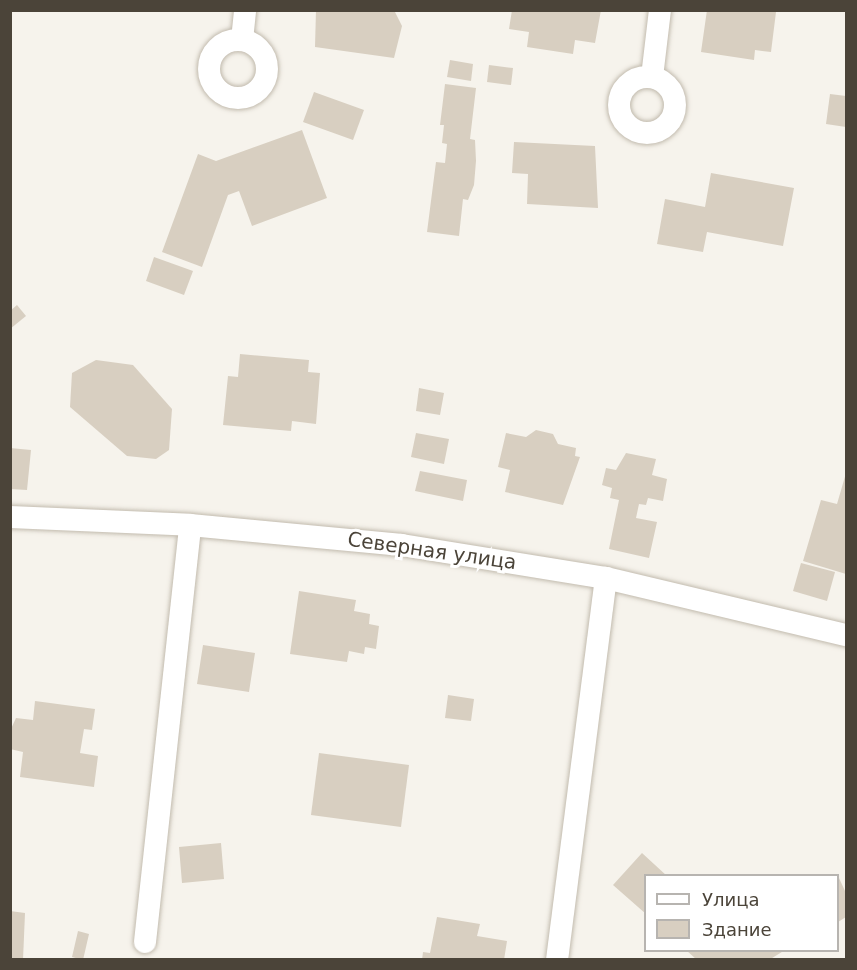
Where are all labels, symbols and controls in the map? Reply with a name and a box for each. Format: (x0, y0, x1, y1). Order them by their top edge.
street label: Северная улица (346, 527, 518, 575)
legend (644, 874, 839, 952)
text: Улица (702, 889, 759, 910)
text: Здание (702, 919, 772, 940)

